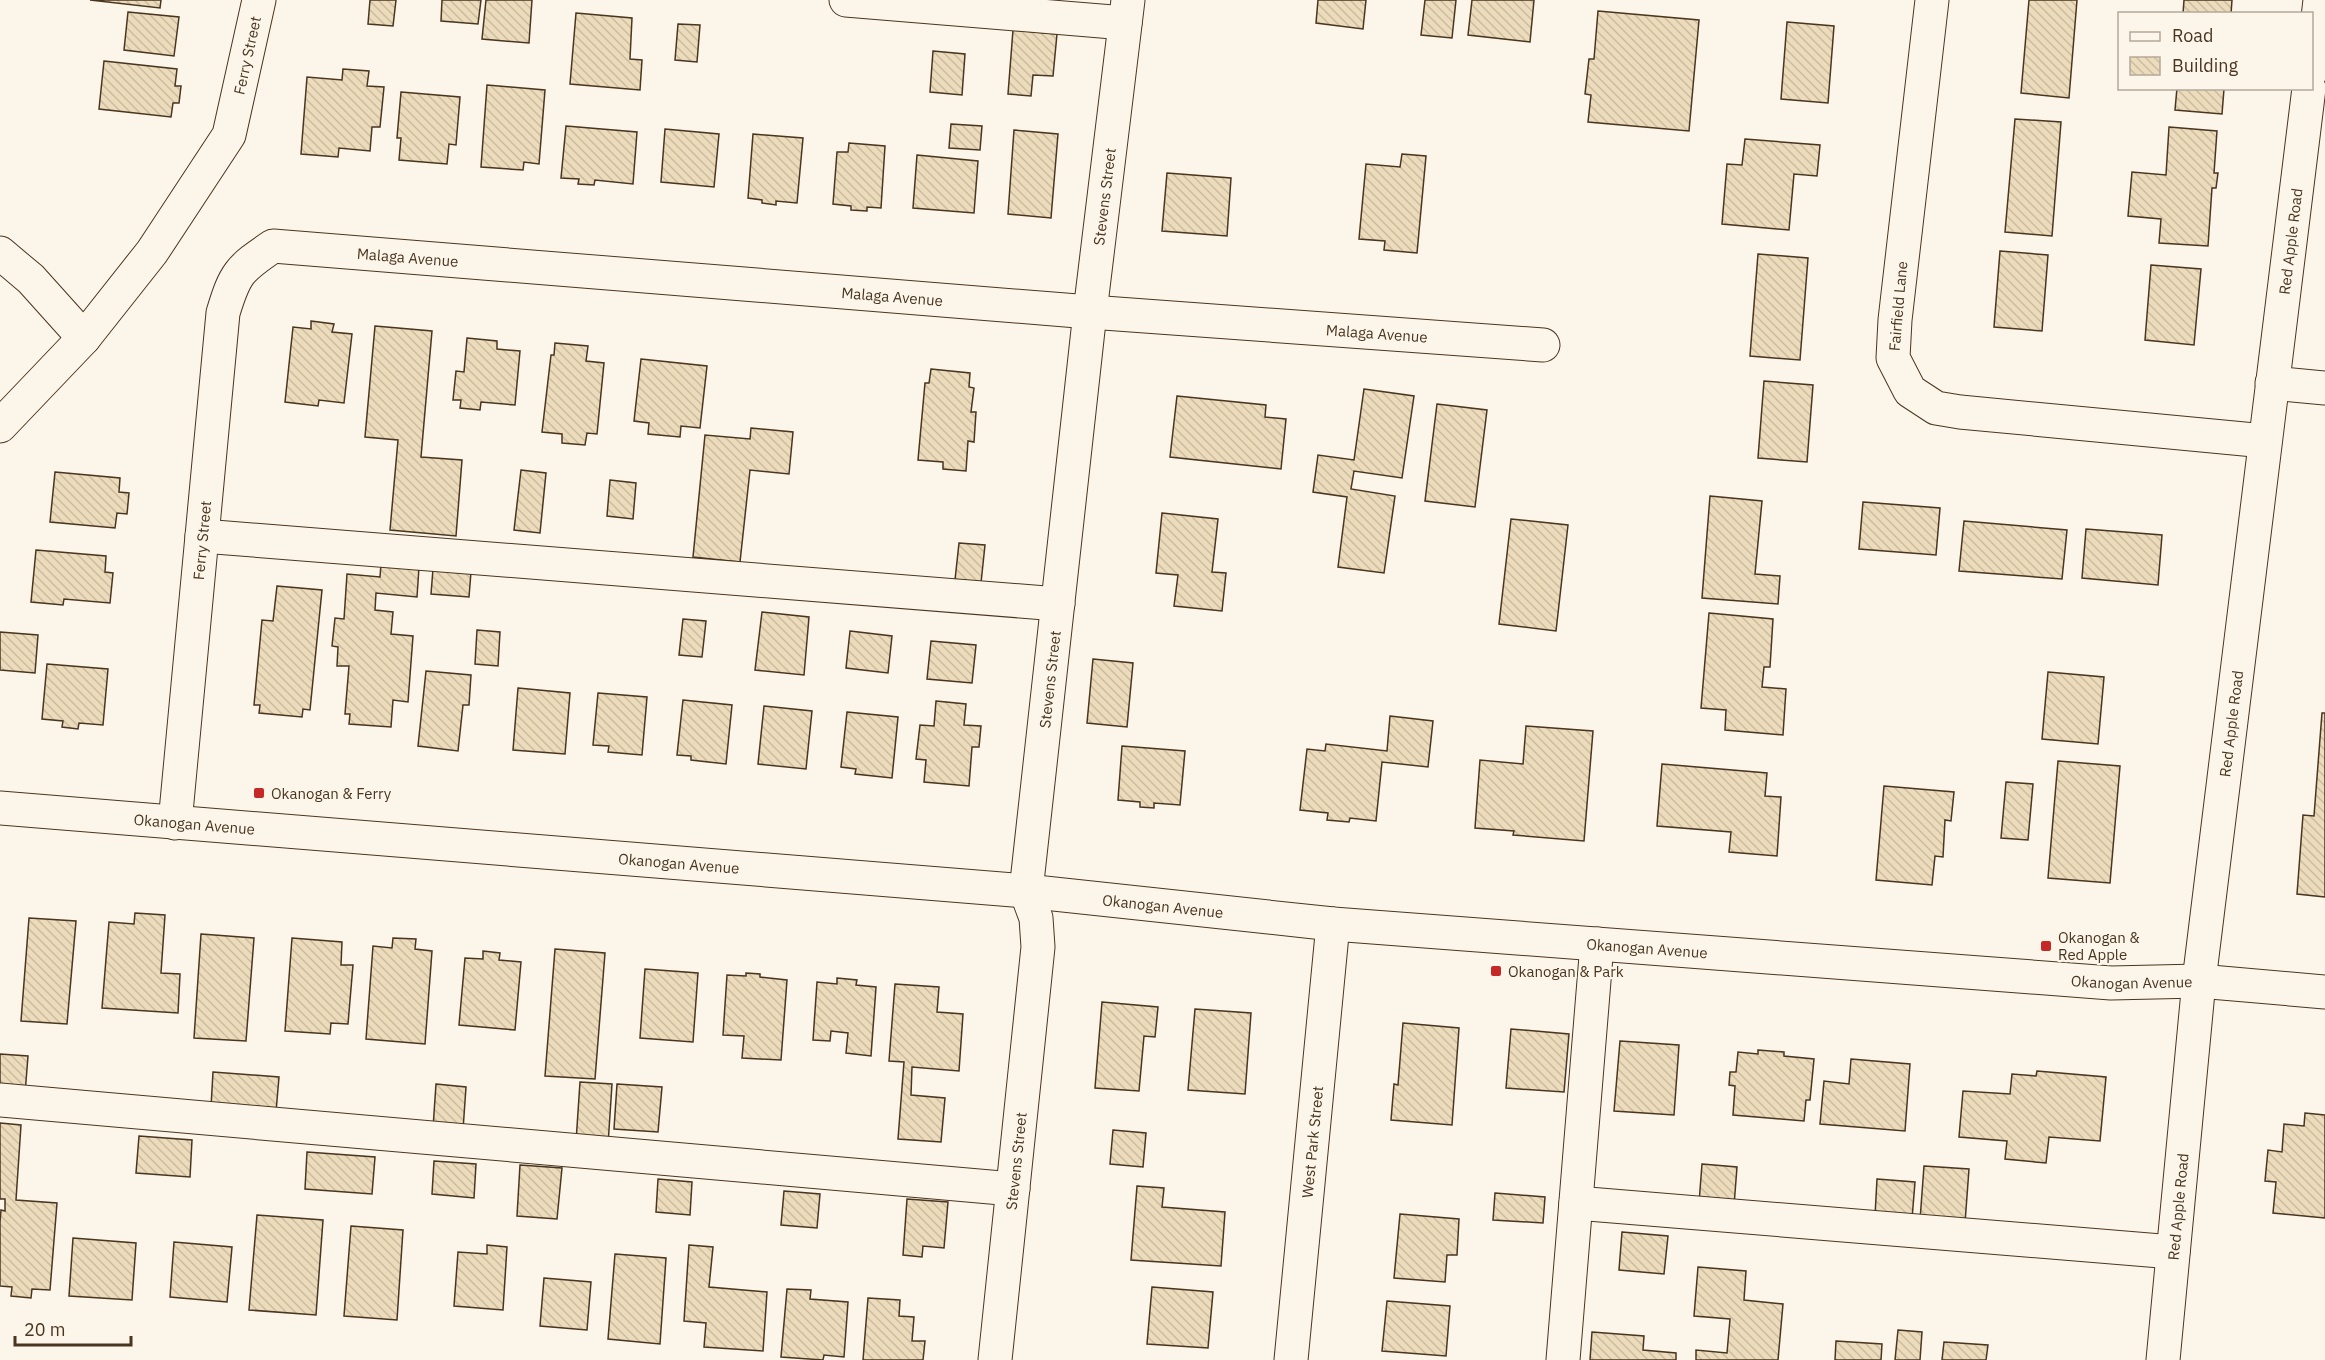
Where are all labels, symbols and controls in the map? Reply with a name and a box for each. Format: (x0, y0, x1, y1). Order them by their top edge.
legend (2118, 12, 2313, 90)
street label: Ferry Street (229, 14, 265, 96)
text: Road (2172, 24, 2213, 47)
text: Building (2172, 54, 2239, 77)
street label: Stevens Street (1089, 147, 1119, 246)
street label: Red Apple Road (2274, 187, 2306, 296)
street label: Malaga Avenue (356, 243, 459, 270)
street label: Fairfield Lane (1885, 260, 1911, 352)
street label: Malaga Avenue (841, 282, 944, 310)
street label: Malaga Avenue (1325, 320, 1428, 346)
street label: Ferry Street (188, 500, 215, 581)
street label: Stevens Street (1035, 630, 1064, 729)
street label: Red Apple Road (2215, 669, 2247, 778)
place label: Okanogan & Ferry (271, 784, 392, 803)
marker: Okanogan & Ferry (252, 786, 266, 800)
street label: Okanogan Avenue (133, 809, 256, 838)
street label: Okanogan Avenue (617, 849, 740, 877)
street label: Okanogan Avenue (1101, 890, 1224, 922)
place label: Okanogan & Red Apple (2058, 928, 2140, 964)
street label: Okanogan Avenue (1586, 934, 1708, 962)
marker: Okanogan & Red Apple (2039, 939, 2053, 953)
place label: Okanogan & Park (1508, 962, 1624, 981)
marker: Okanogan & Park (1489, 964, 1503, 978)
street label: Okanogan Avenue (2070, 970, 2193, 993)
street label: West Park Street (1297, 1085, 1327, 1199)
street label: Stevens Street (1001, 1111, 1030, 1211)
street label: Red Apple Road (2163, 1152, 2192, 1261)
scale bar (15, 1309, 130, 1347)
text: 20 m (24, 1318, 66, 1341)

